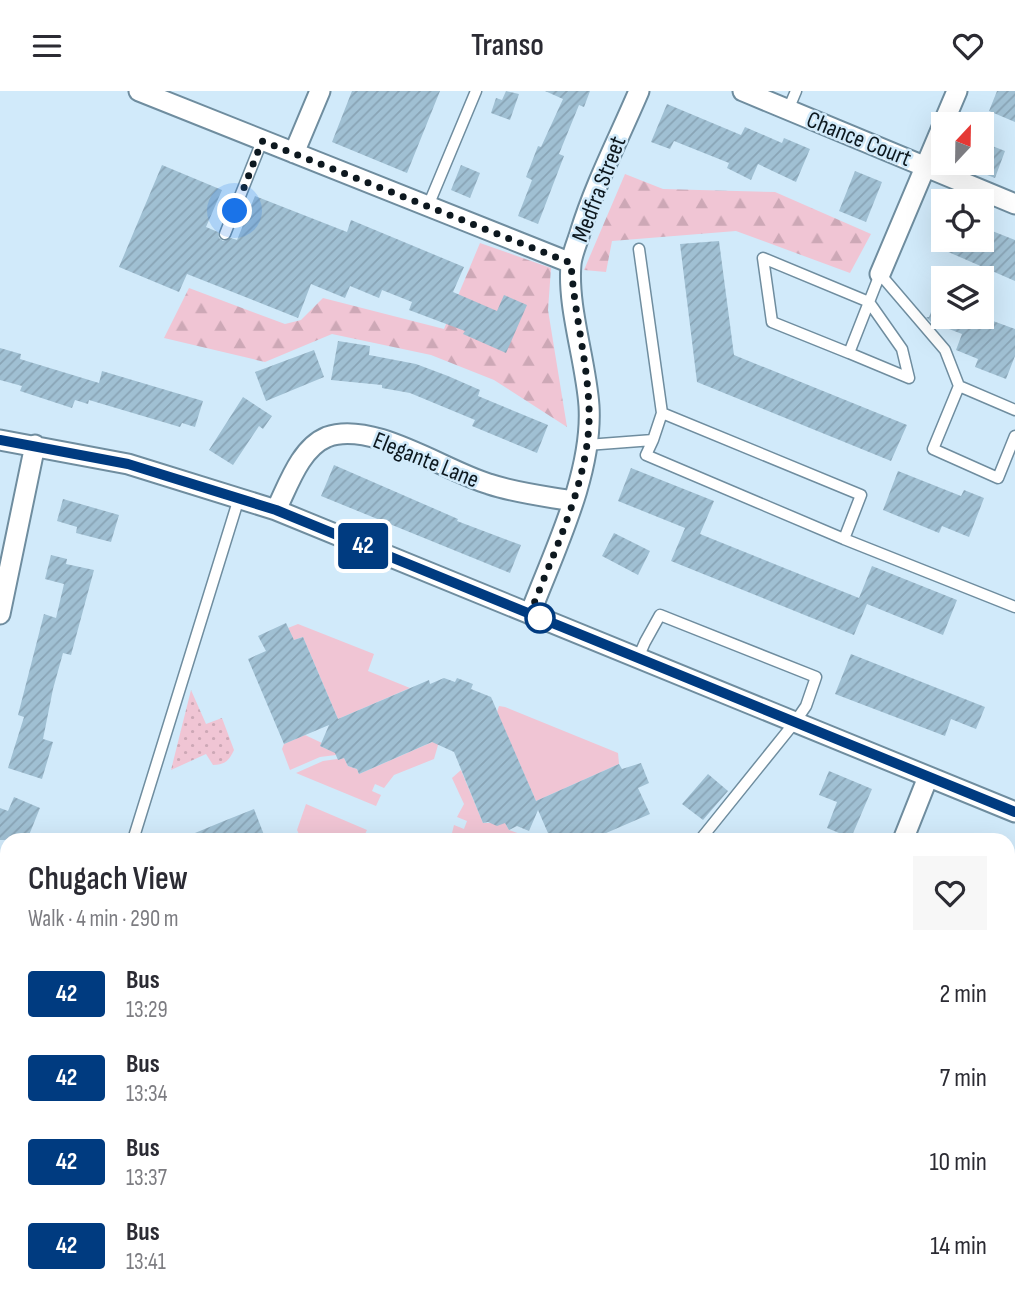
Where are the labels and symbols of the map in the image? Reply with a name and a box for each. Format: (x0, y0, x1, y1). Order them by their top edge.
street label: Chance Court (802, 105, 916, 173)
north arrow (931, 112, 994, 175)
street label: Medfra Street (566, 132, 632, 246)
your location (217, 193, 252, 228)
street label: Elegante Lane (369, 426, 483, 494)
line badge: 42 (332, 523, 394, 569)
unlabelled marker (525, 603, 555, 633)

